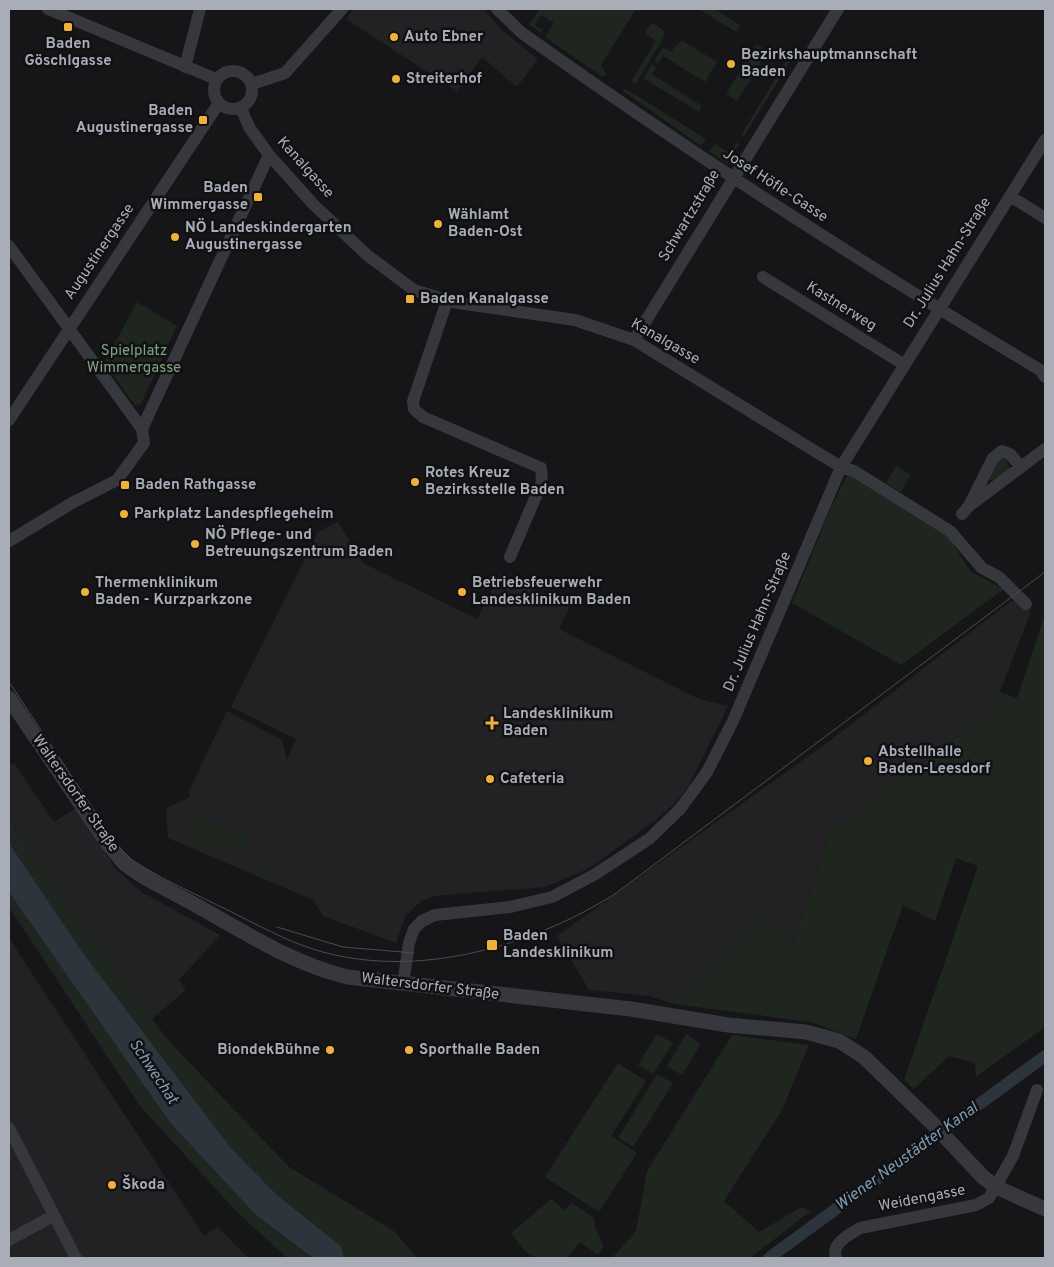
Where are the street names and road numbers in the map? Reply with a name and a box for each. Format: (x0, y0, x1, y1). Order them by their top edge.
street label: Kanalgasse (272, 133, 338, 203)
street label: Josef Höfle-Gasse (719, 145, 831, 227)
street label: Schwartzstraße (655, 167, 725, 265)
street label: Dr. Julius Hahn-Straße (900, 194, 996, 332)
street label: Augustinergasse (61, 200, 139, 304)
street label: Kastnerweg (802, 278, 880, 336)
street label: Kanalgasse (627, 315, 703, 369)
street label: Dr. Julius Hahn-Straße (720, 549, 796, 695)
street label: Waltersdorfer Straße (27, 732, 123, 856)
street label: Waltersdorfer Straße (360, 969, 500, 1005)
street label: Weidengasse (877, 1181, 967, 1217)

